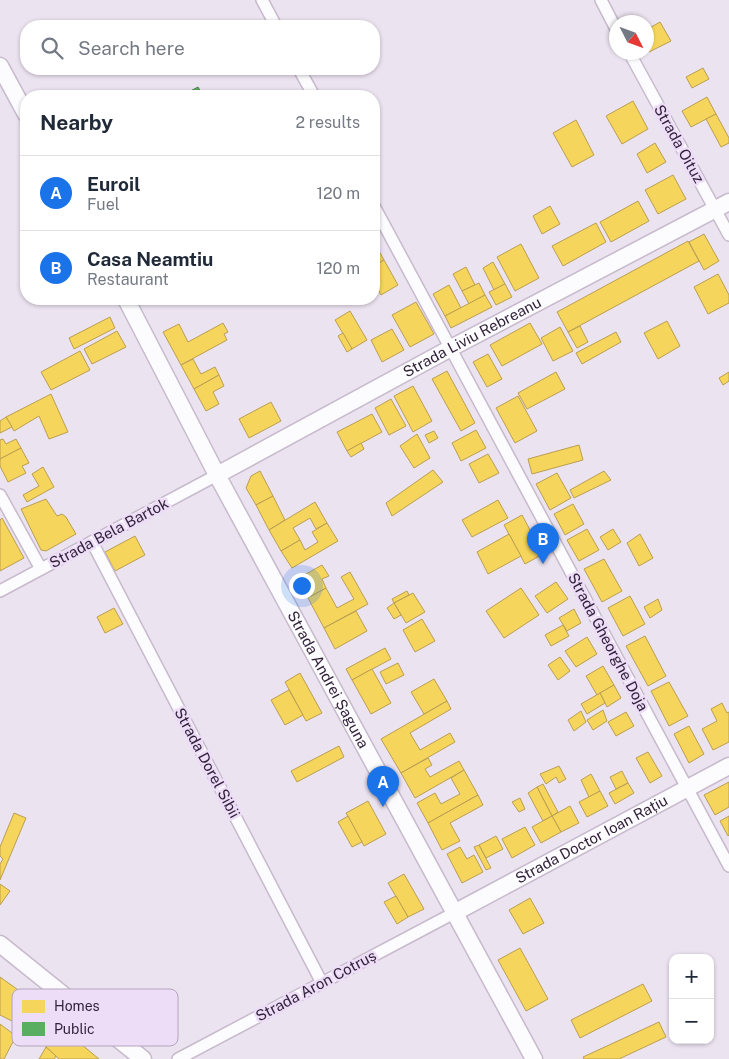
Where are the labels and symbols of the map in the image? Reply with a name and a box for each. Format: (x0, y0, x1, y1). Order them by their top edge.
north arrow (609, 15, 654, 60)
street label: Strada Oituz (651, 102, 708, 186)
street label: Strada Liviu Rebreanu (400, 293, 544, 380)
street label: Strada Bela Bartok (47, 494, 171, 571)
pin: B (527, 523, 559, 564)
street label: Strada Gheorghe Doja (565, 570, 652, 714)
your location (289, 573, 315, 599)
street label: Strada Andrei Șaguna (284, 608, 373, 751)
street label: Strada Dorel Sibii (171, 705, 244, 821)
pin: A (367, 766, 399, 807)
street label: Strada Doctor Ioan Rațiu (512, 791, 670, 887)
street label: Strada Aron Cotruș (253, 947, 379, 1025)
legend (12, 989, 178, 1046)
text: Homes (54, 998, 100, 1014)
text: Public (54, 1021, 95, 1037)

